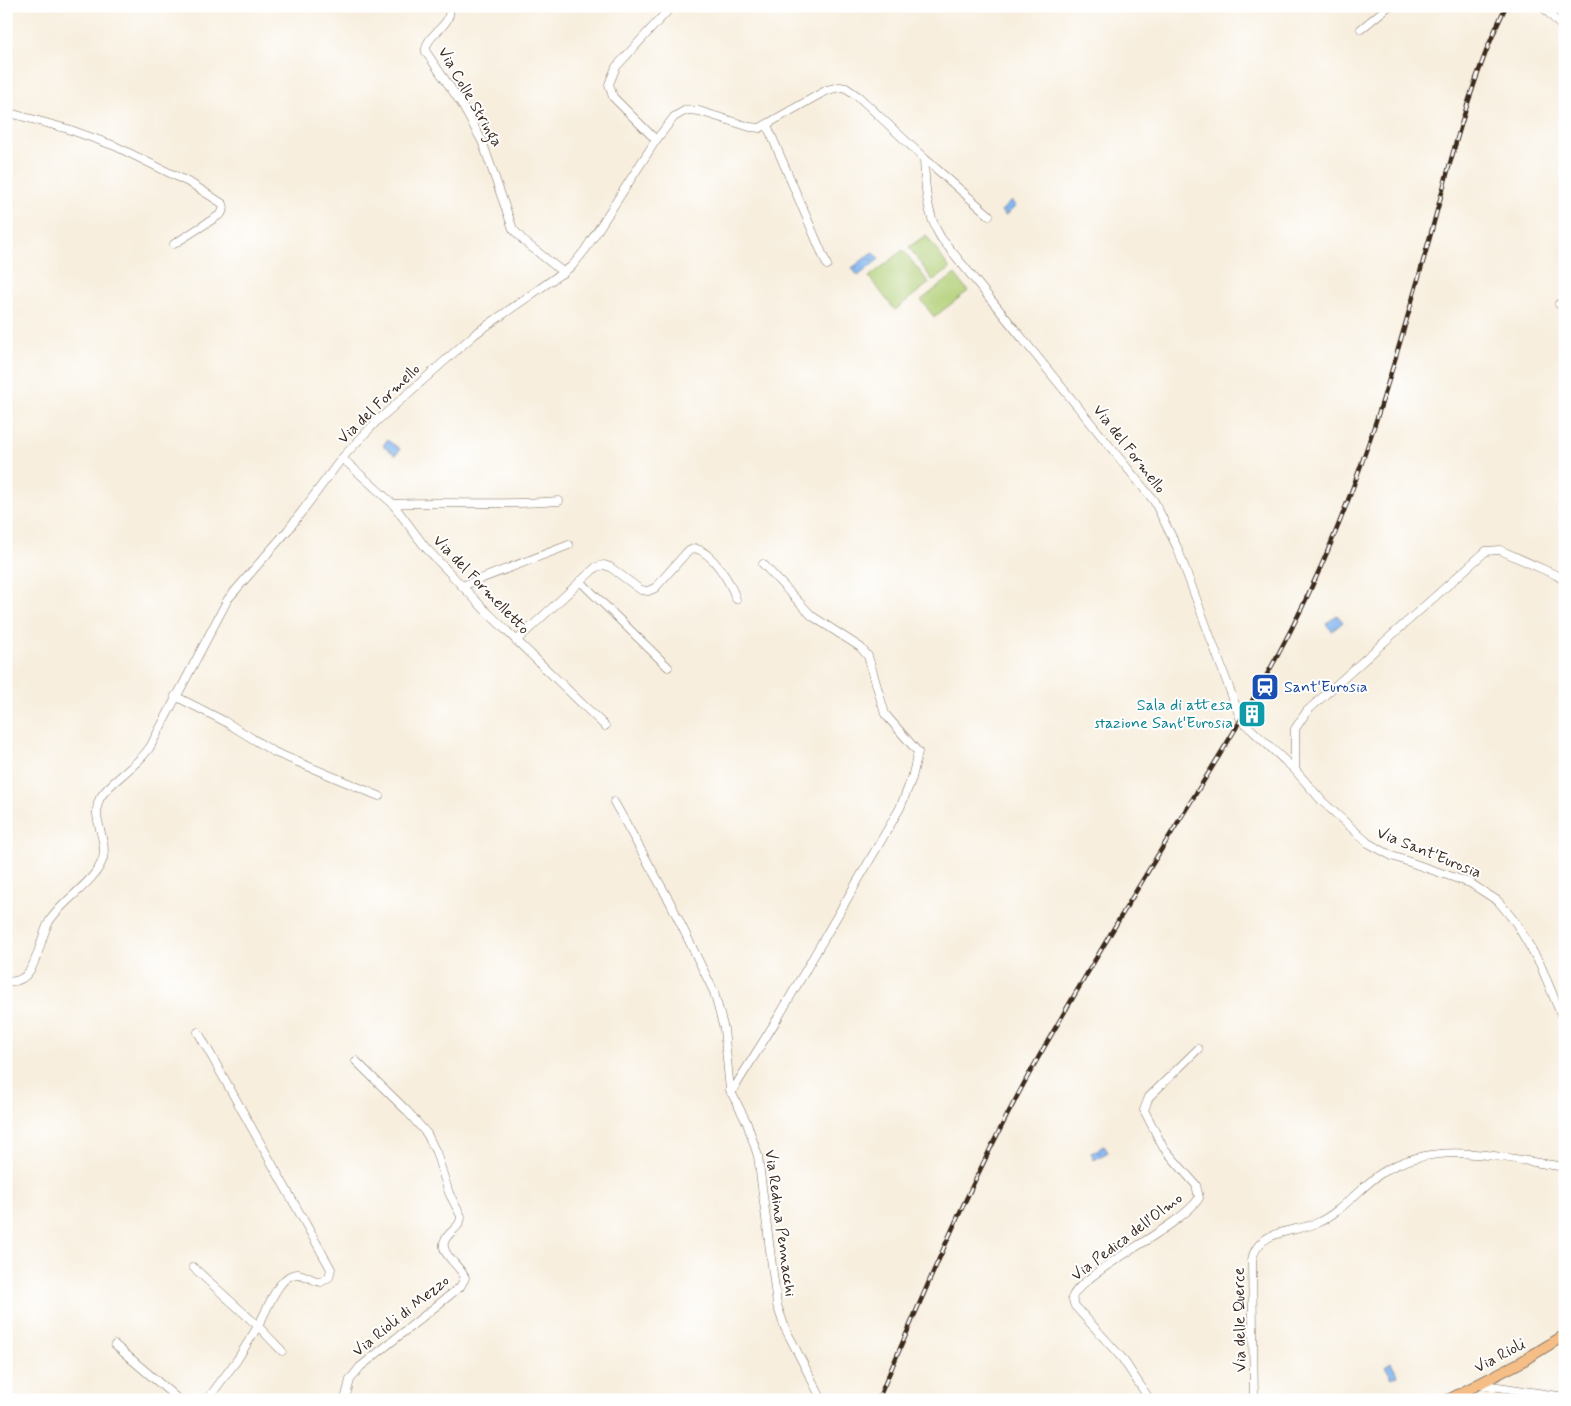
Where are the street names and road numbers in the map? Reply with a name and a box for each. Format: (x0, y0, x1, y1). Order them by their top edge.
street label: Via Colle Stringa (432, 43, 507, 152)
street label: Via del Formello (333, 359, 425, 449)
street label: Via del Formello (1088, 400, 1170, 498)
street label: Via del Formelletto (428, 531, 534, 640)
street label: Via Sant'Eurosia (1374, 822, 1485, 884)
street label: Via Redina Pennacchi (759, 1148, 801, 1298)
street label: Via Pedica dell'Olmo (1067, 1188, 1187, 1286)
street label: Via delle Querce (1229, 1267, 1251, 1373)
street label: Via Rioli di Mezzo (348, 1270, 454, 1362)
street label: Via Rioli (1471, 1334, 1529, 1378)

